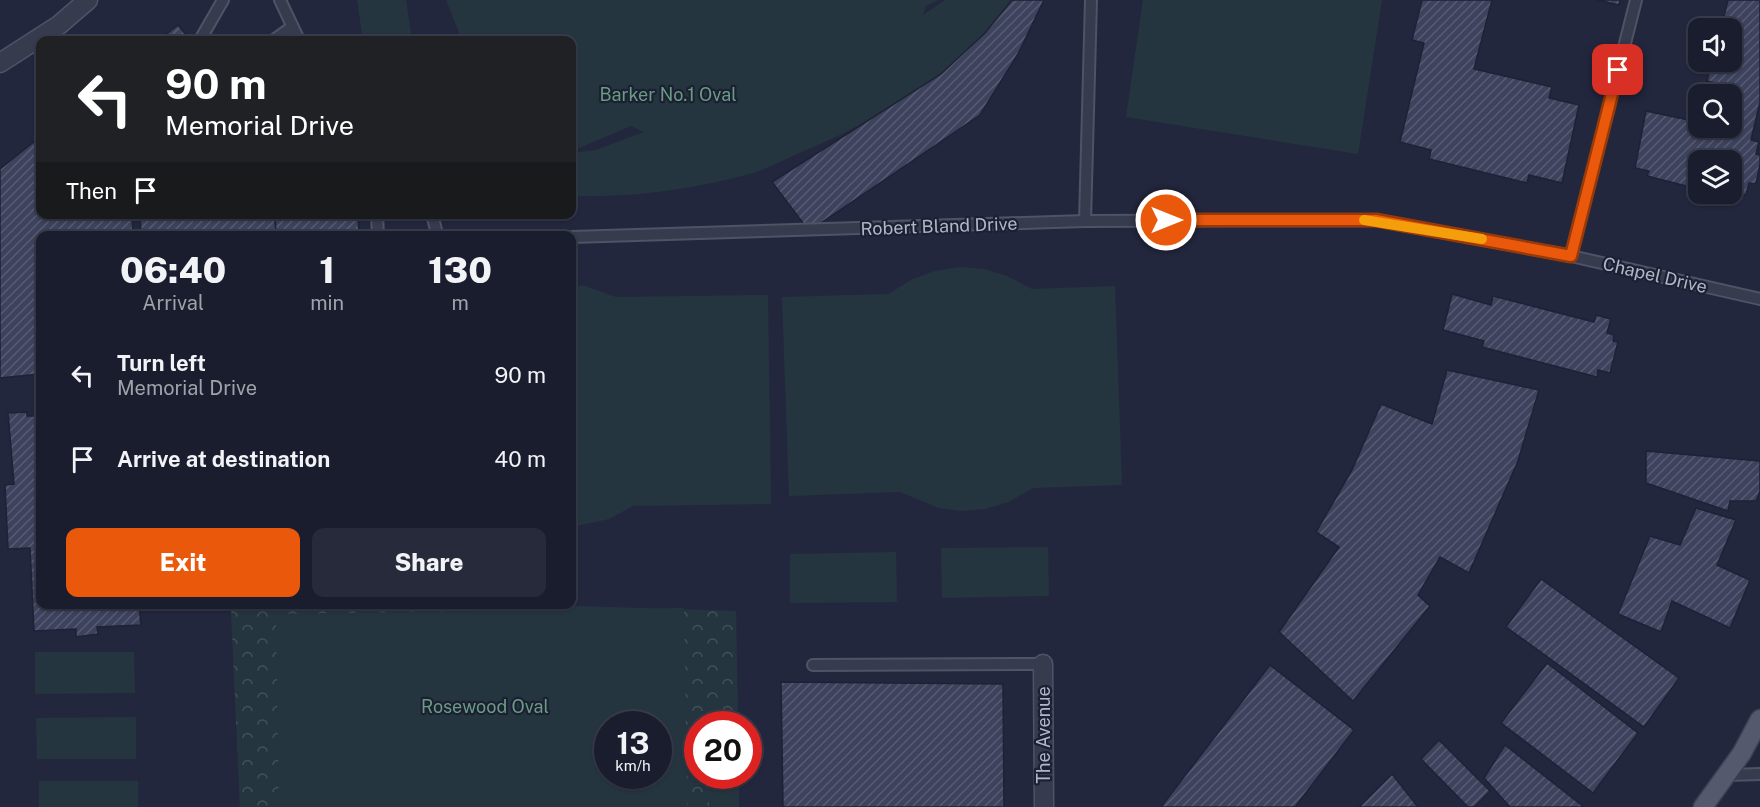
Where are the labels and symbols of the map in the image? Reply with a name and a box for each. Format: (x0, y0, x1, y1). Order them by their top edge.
pin (1592, 44, 1643, 95)
park label: Barker No.1 Oval (599, 84, 737, 105)
position arrow (1134, 188, 1198, 252)
street label: Robert Bland Drive (860, 213, 1018, 239)
street label: Chapel Drive (1601, 253, 1709, 297)
street label: The Avenue (1033, 686, 1054, 784)
park label: Rosewood Oval (421, 696, 549, 717)
speed limit sign: 20 (684, 711, 762, 789)

